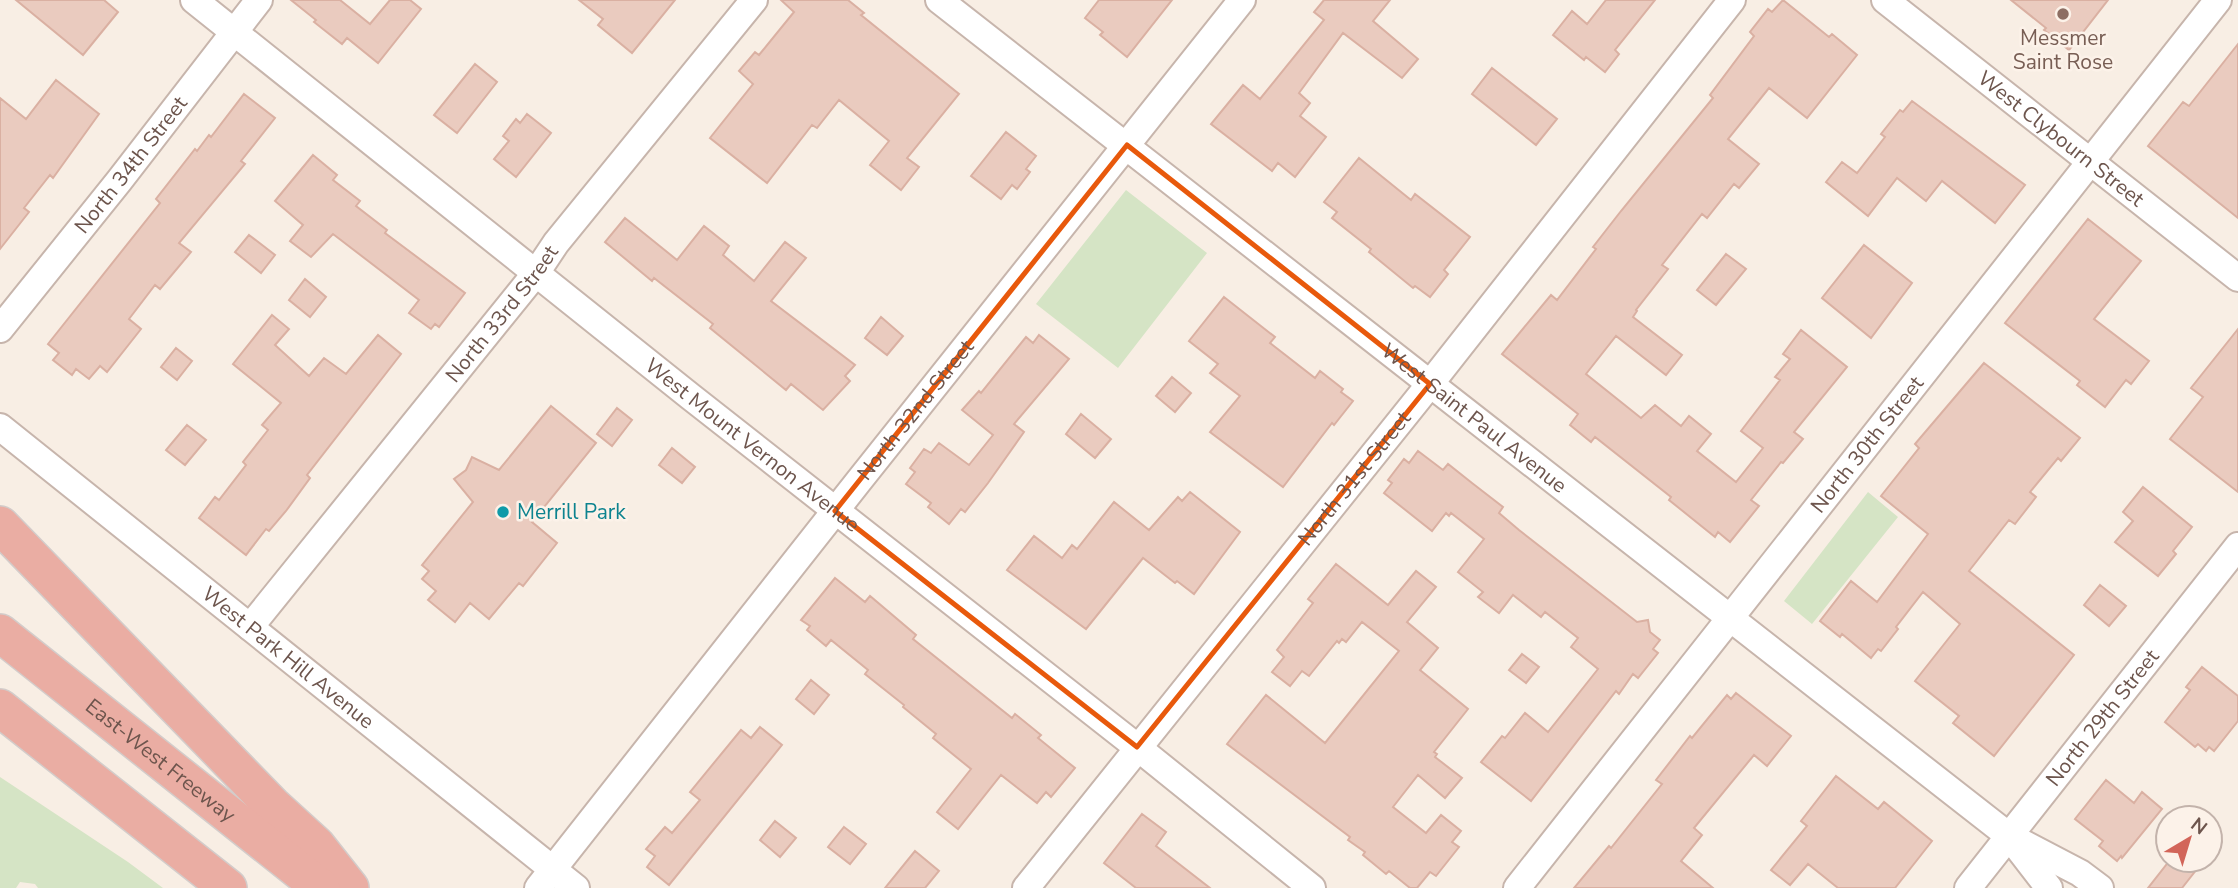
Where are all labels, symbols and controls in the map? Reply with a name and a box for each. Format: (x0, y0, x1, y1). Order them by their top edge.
marker: Messmer Saint Rose (2055, 6, 2071, 22)
place label: Messmer Saint Rose (2013, 24, 2113, 76)
street label: West Clybourn Street (1972, 64, 2151, 213)
street label: North 34th Street (68, 90, 194, 239)
street label: North 33rd Street (439, 239, 565, 388)
street label: North 32nd Street (851, 333, 980, 486)
street label: West Saint Paul Avenue (1375, 337, 1573, 499)
street label: West Mount Vernon Avenue (639, 352, 866, 538)
street label: North 30th Street (1804, 370, 1930, 519)
street label: North 31st Street (1292, 405, 1417, 552)
place label: Merrill Park (517, 498, 626, 526)
marker: Merrill Park (495, 504, 511, 520)
street label: West Park Hill Avenue (196, 580, 380, 735)
street label: North 29th Street (2040, 643, 2166, 792)
street label: East-West Freeway (80, 692, 242, 829)
north arrow (2154, 804, 2224, 874)
text: N (2185, 812, 2212, 841)

